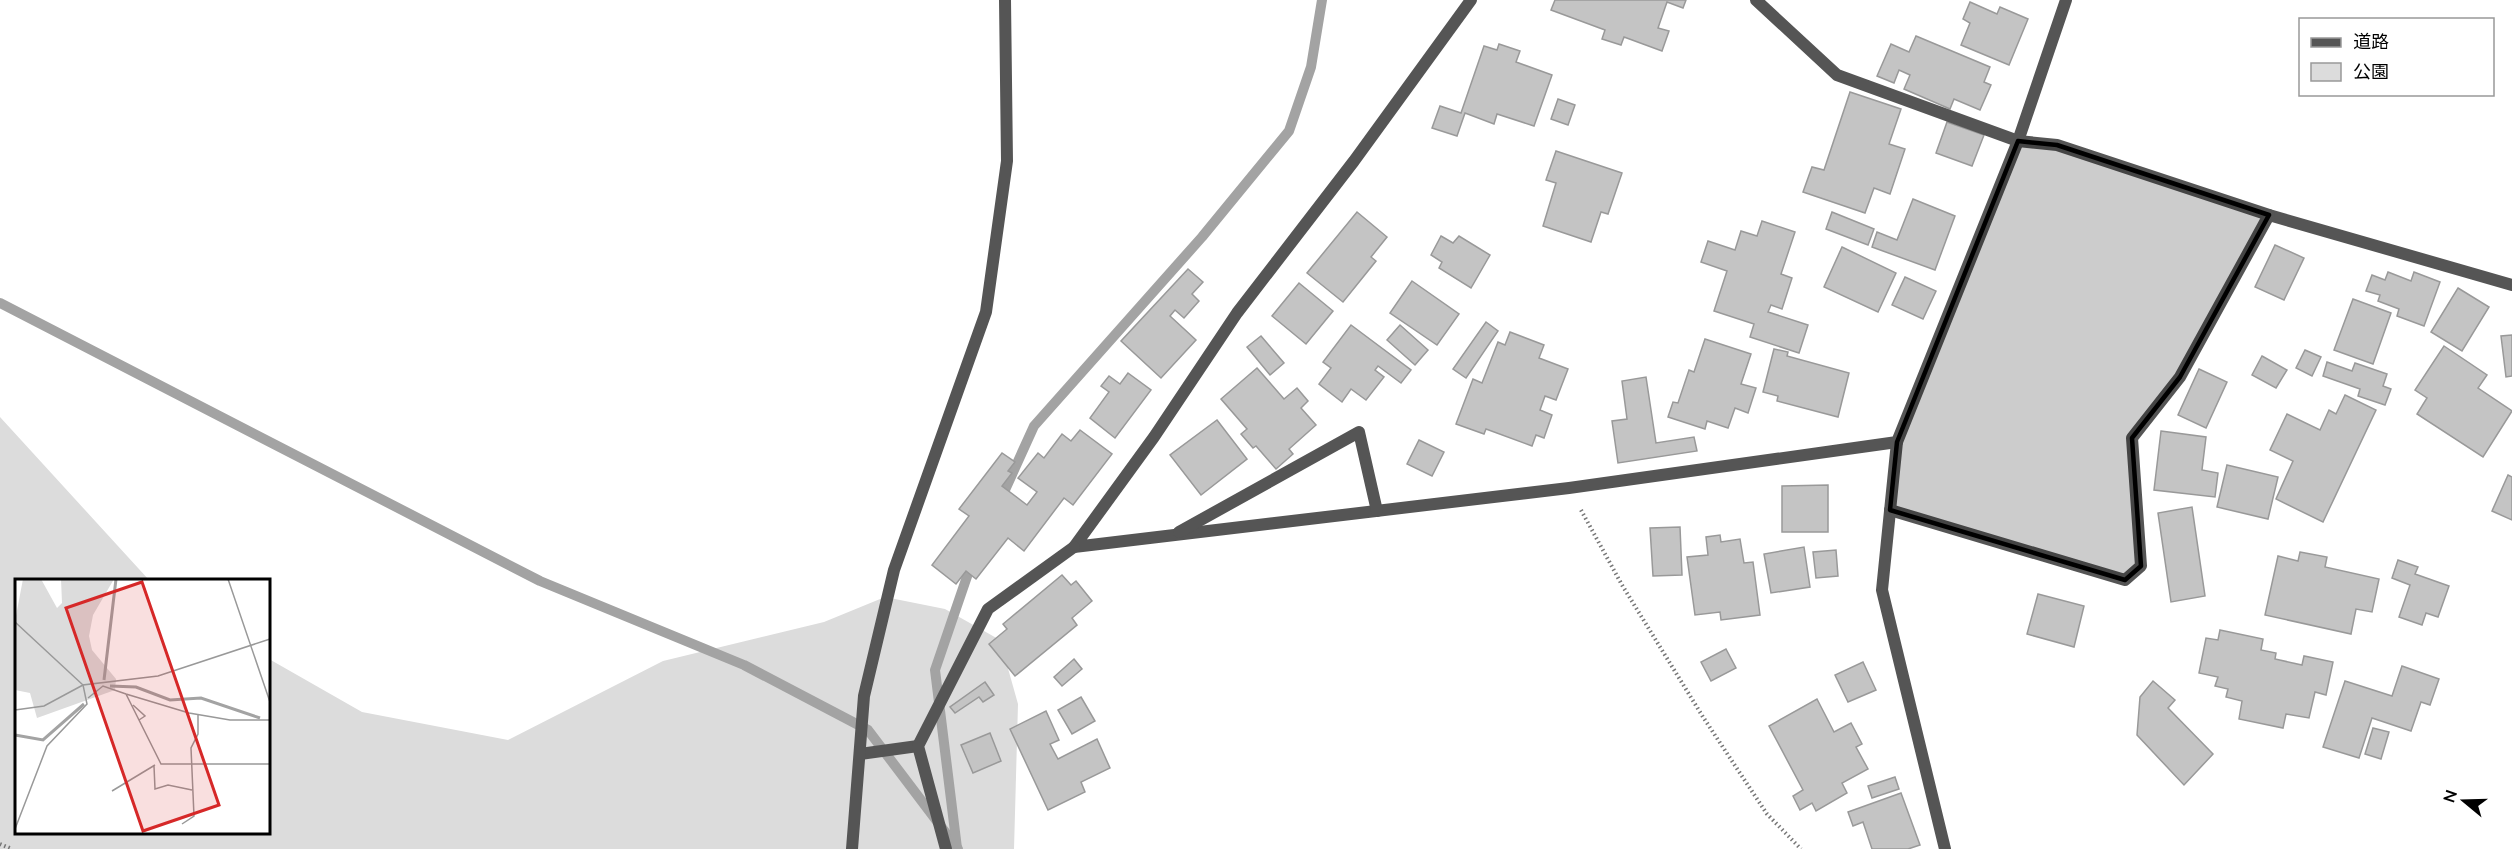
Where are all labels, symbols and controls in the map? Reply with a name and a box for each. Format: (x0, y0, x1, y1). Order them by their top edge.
legend (2299, 18, 2494, 96)
text: 道路 (2353, 30, 2389, 53)
text: 公園 (2353, 60, 2389, 83)
inset map (15, 579, 270, 834)
north arrow (2434, 771, 2494, 831)
text: N (2438, 787, 2461, 805)

